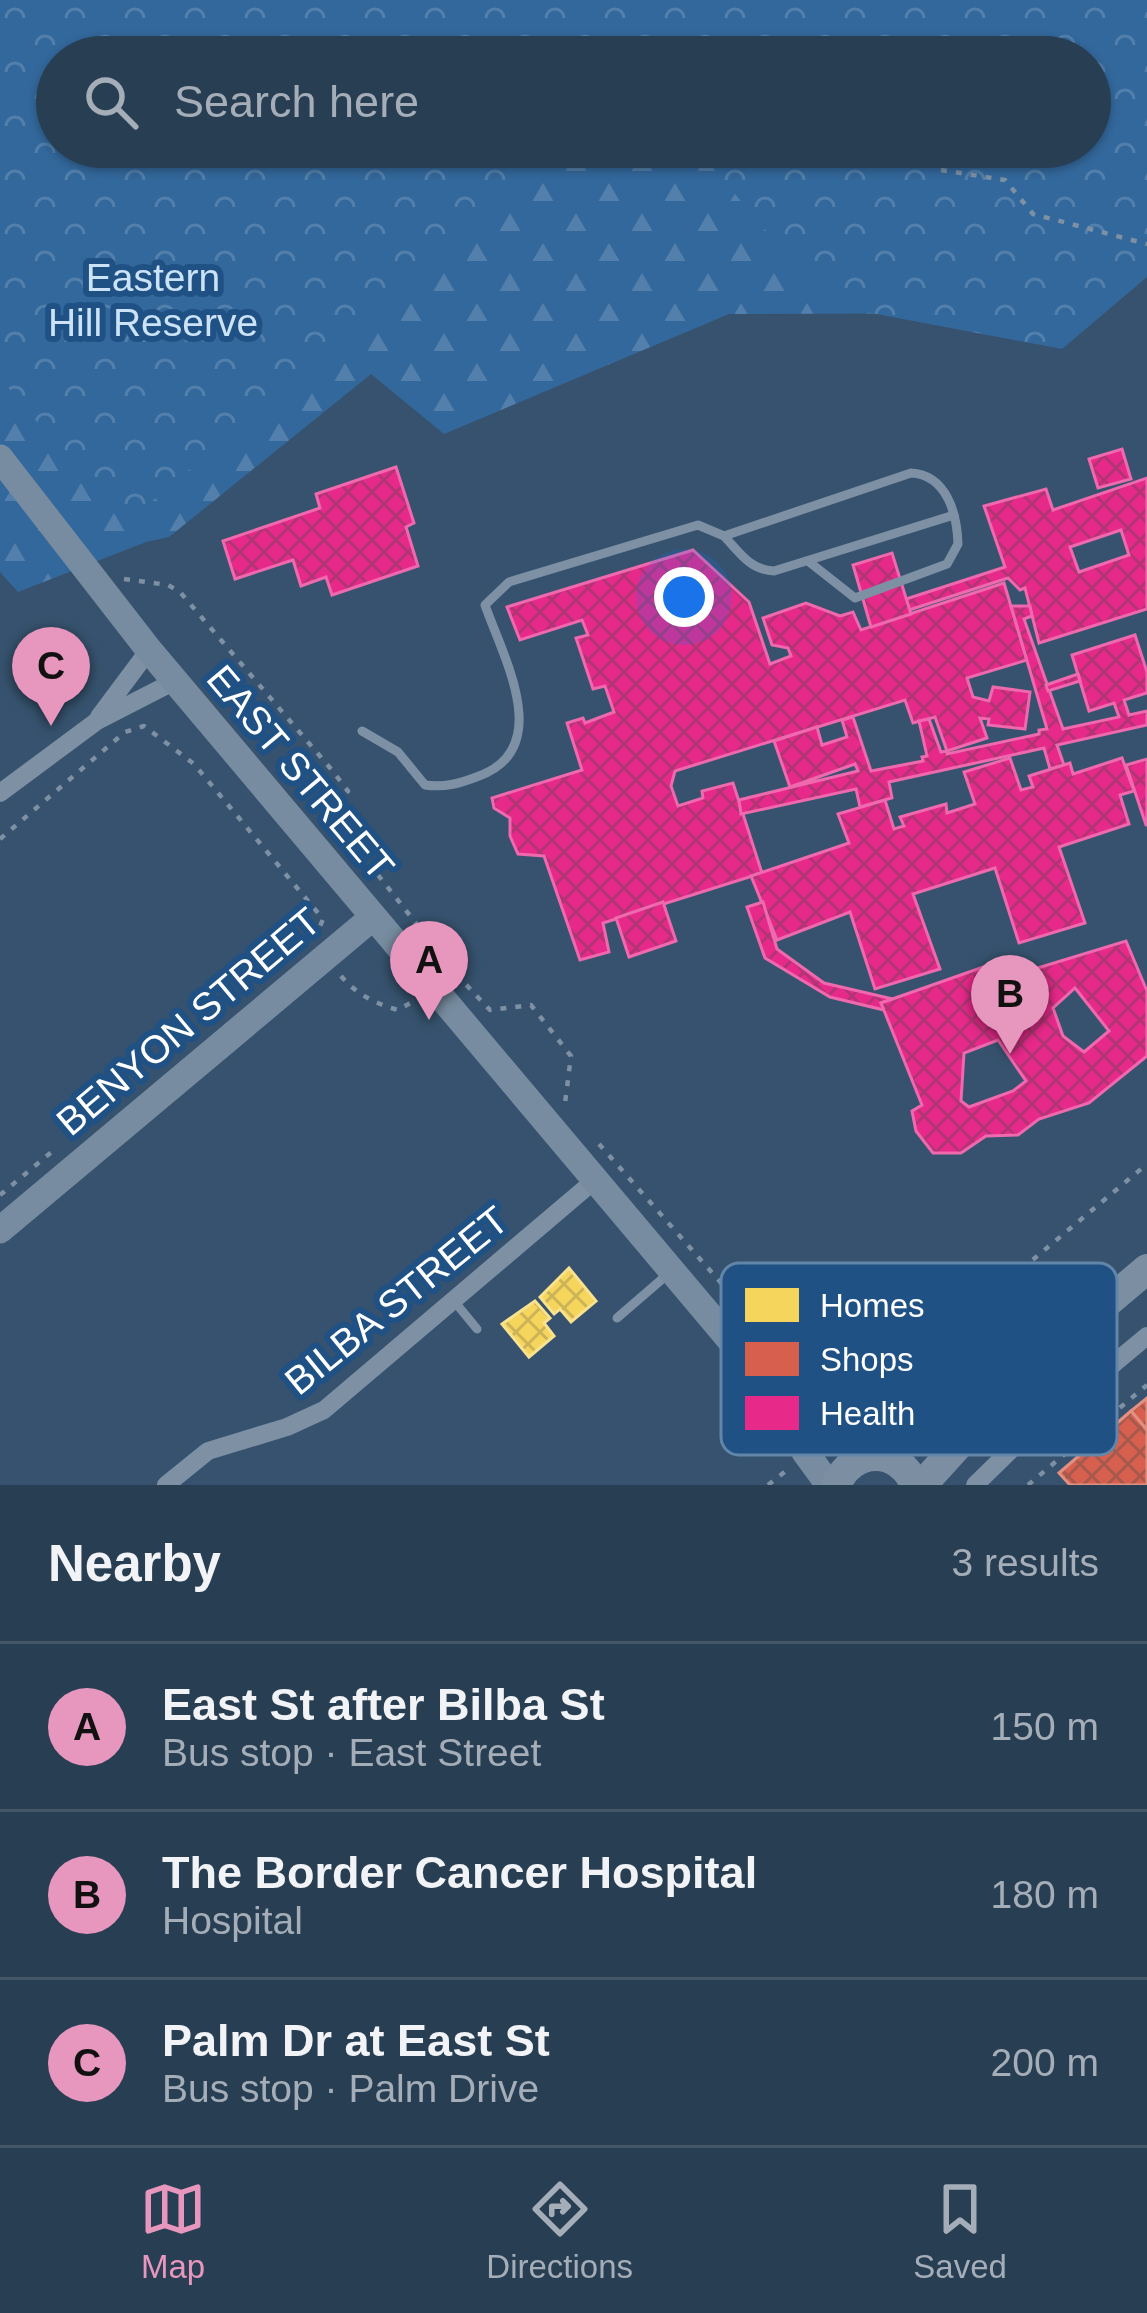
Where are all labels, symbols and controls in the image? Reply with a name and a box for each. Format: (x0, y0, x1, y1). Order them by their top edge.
search box (36, 36, 1111, 168)
icon: search (78, 69, 144, 135)
text: Search here (174, 76, 419, 127)
park label: Eastern Hill Reserve (48, 256, 258, 344)
your location (654, 567, 714, 627)
pin: C (12, 627, 90, 726)
street label: EAST STREET (199, 657, 403, 888)
street label: BENYON STREET (48, 899, 328, 1144)
pin: A (390, 921, 468, 1020)
pin: B (971, 955, 1049, 1054)
street label: BILBA STREET (277, 1198, 516, 1403)
legend (721, 1263, 1117, 1455)
text: Homes (820, 1287, 925, 1324)
text: Shops (820, 1341, 914, 1378)
text: Health (820, 1395, 915, 1432)
text: Nearby (48, 1535, 221, 1592)
text: 3 results (952, 1541, 1099, 1584)
text: East St after Bilba St (162, 1679, 605, 1730)
text: A (73, 1705, 101, 1748)
text: 150 m (991, 1705, 1099, 1748)
text: Bus stop · East Street (162, 1731, 541, 1774)
text: The Border Cancer Hospital (162, 1847, 757, 1898)
text: B (73, 1873, 101, 1916)
text: 180 m (991, 1873, 1099, 1916)
text: Hospital (162, 1899, 303, 1942)
text: Palm Dr at East St (162, 2015, 550, 2066)
text: C (73, 2041, 101, 2084)
text: 200 m (991, 2041, 1099, 2084)
text: Bus stop · Palm Drive (162, 2067, 539, 2110)
tab: Map (140, 2176, 206, 2286)
tab: Directions (486, 2176, 633, 2286)
tab: Saved (913, 2176, 1007, 2286)

